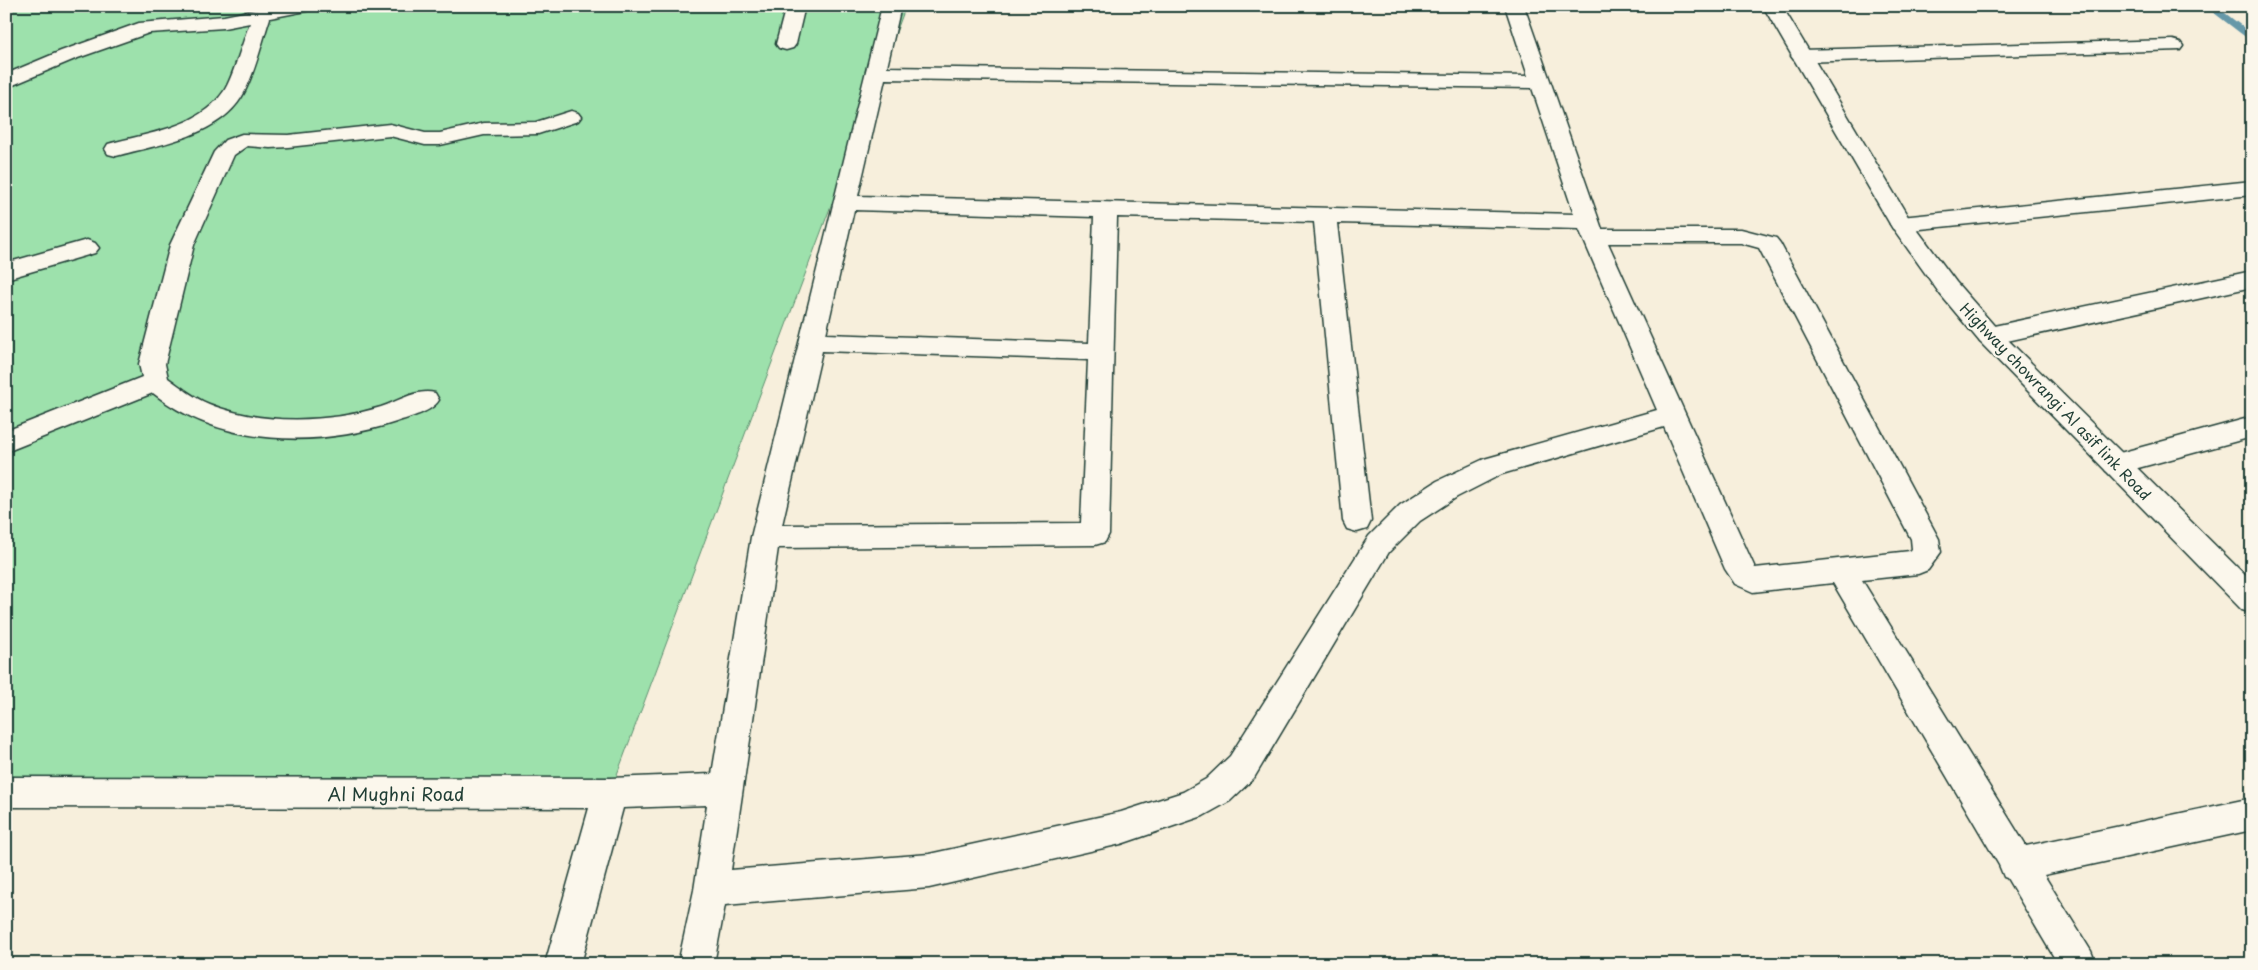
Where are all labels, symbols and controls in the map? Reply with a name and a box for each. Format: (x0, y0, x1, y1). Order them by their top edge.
street label: Highway chowrangi Al asif link Road (1955, 297, 2157, 505)
street label: Al Mughni Road (328, 780, 464, 807)

